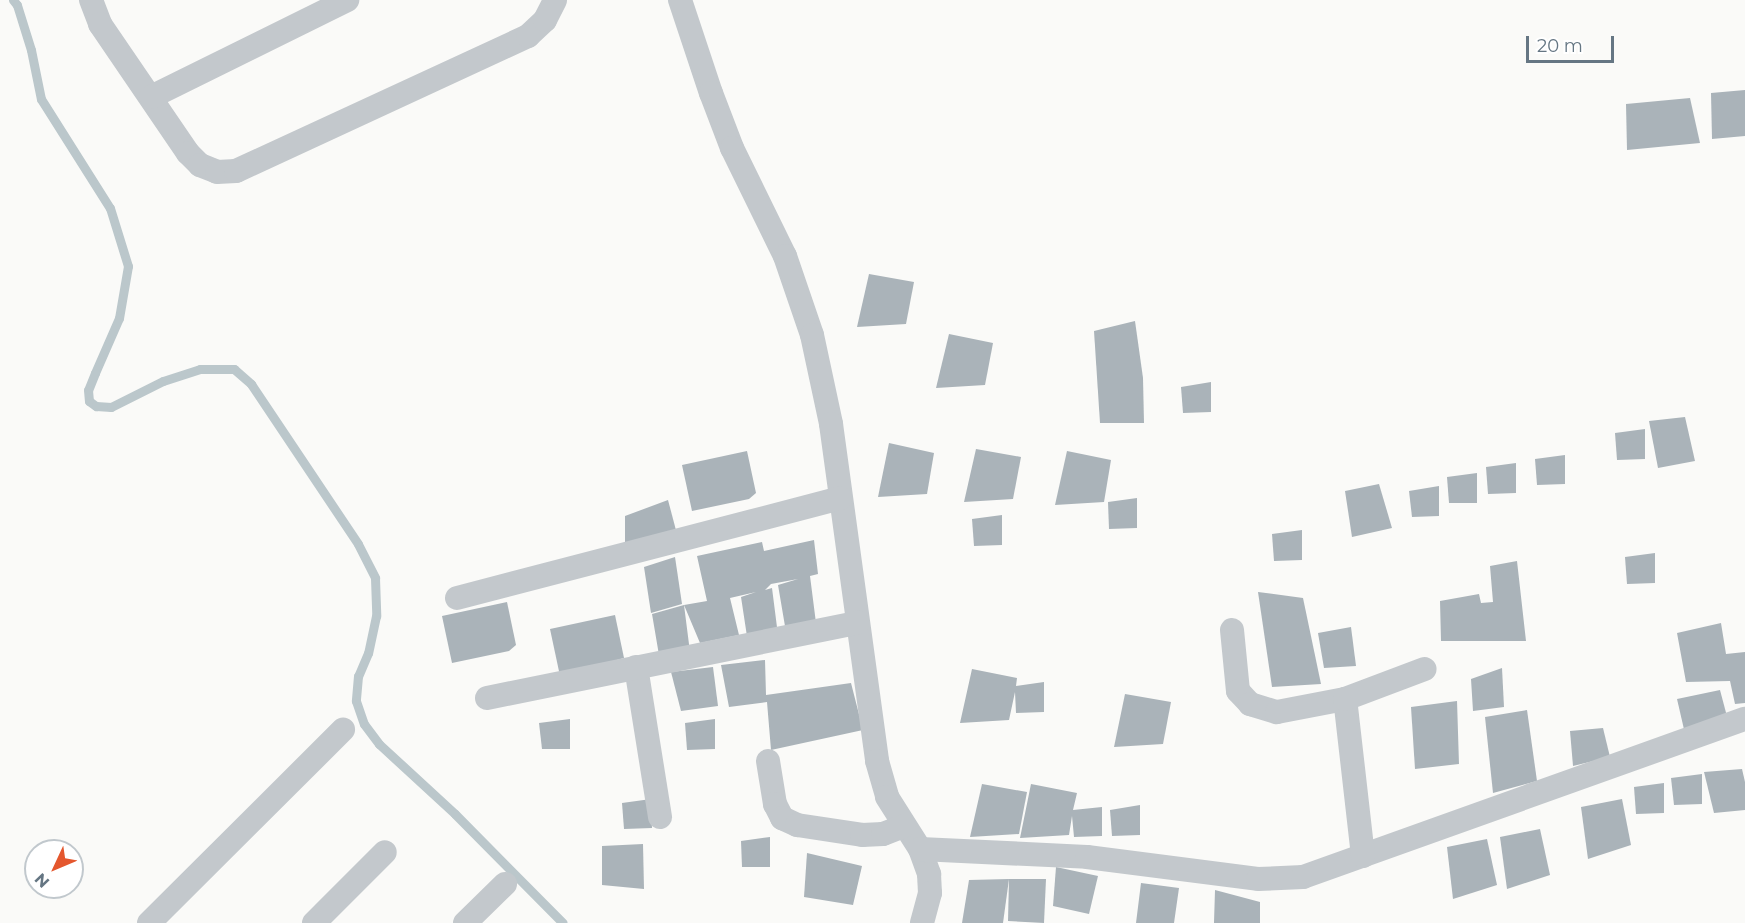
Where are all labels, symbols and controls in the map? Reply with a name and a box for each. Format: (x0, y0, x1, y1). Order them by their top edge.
scale bar (1529, 24, 1618, 62)
text: 20 m (1537, 35, 1583, 57)
north arrow (24, 839, 84, 899)
text: N (31, 869, 53, 892)

